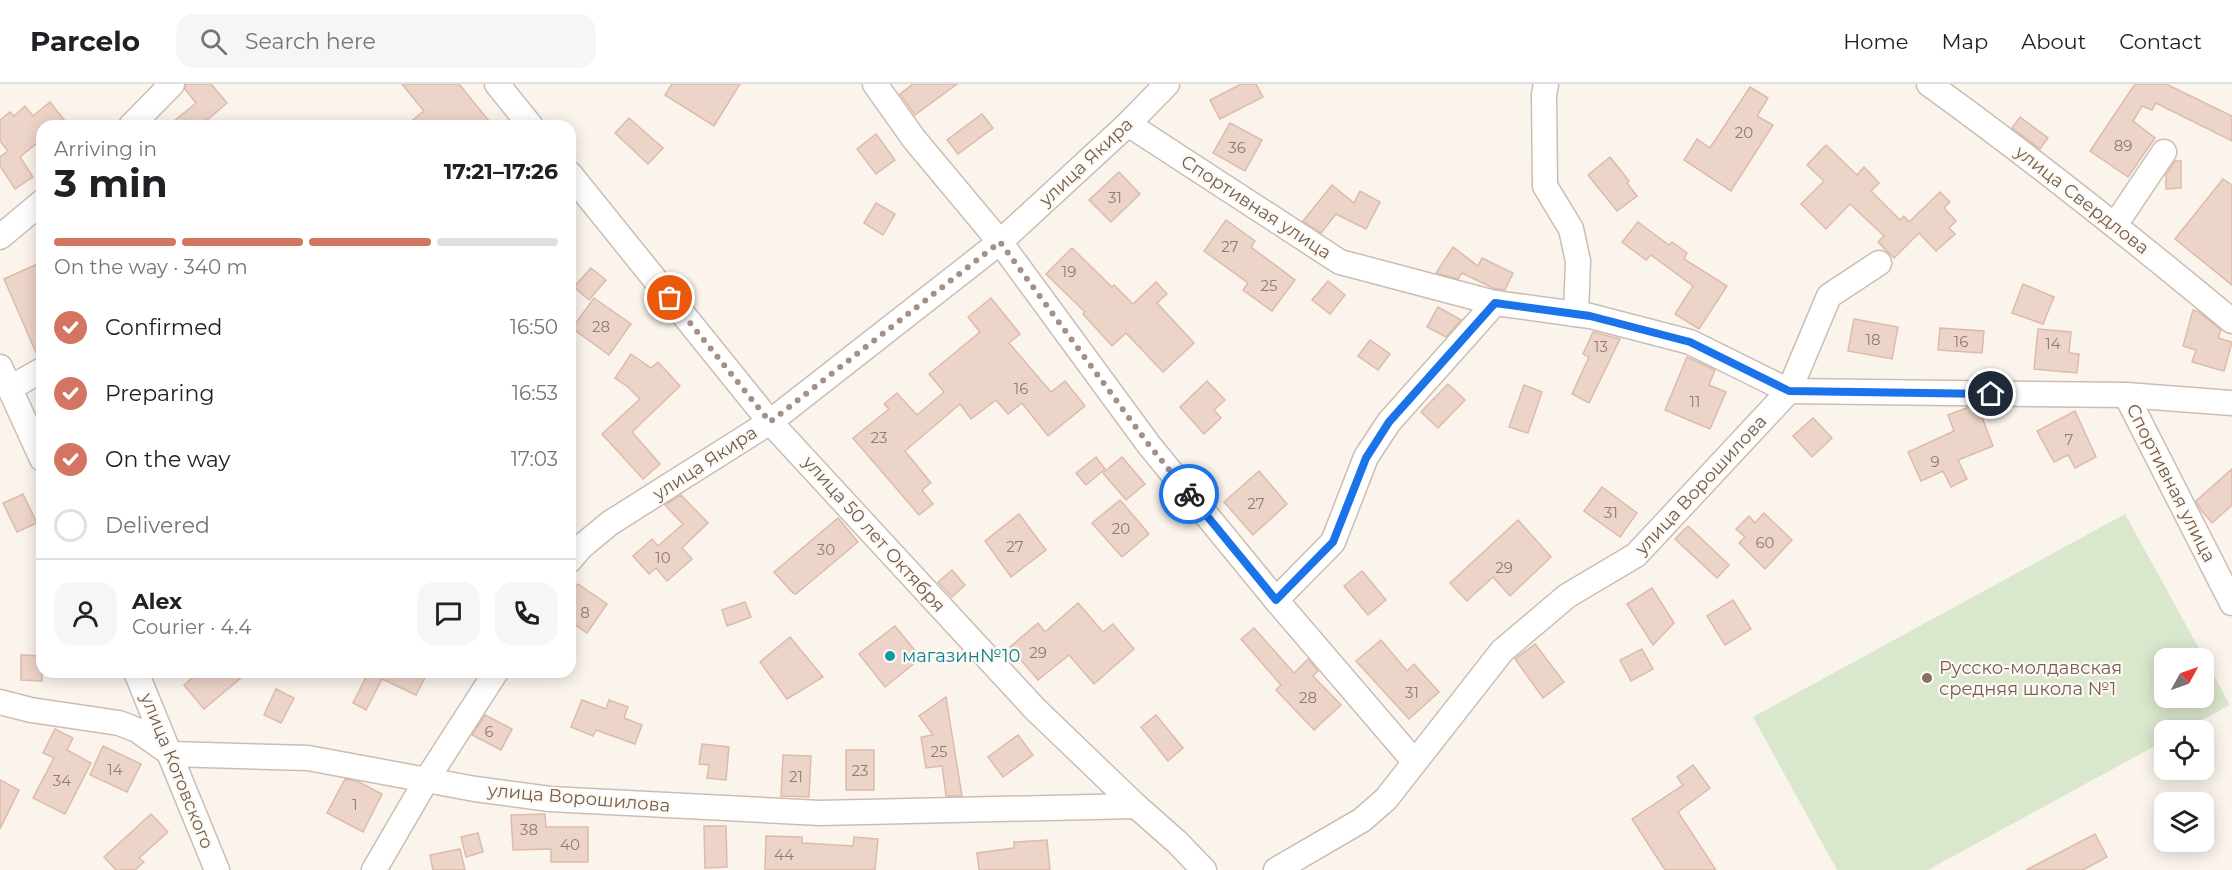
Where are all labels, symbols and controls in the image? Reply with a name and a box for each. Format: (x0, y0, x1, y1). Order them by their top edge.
search box (176, 14, 596, 68)
text: Parcelo (30, 24, 140, 58)
icon: search (197, 25, 230, 58)
text: Search here (245, 28, 376, 55)
text: Home (1843, 29, 1908, 54)
text: Map (1941, 29, 1988, 54)
text: About (2021, 29, 2086, 54)
text: Contact (2119, 29, 2202, 54)
street label: улица Якира (1034, 113, 1137, 212)
house number: 20 (1735, 123, 1753, 142)
house number: 89 (2114, 136, 2132, 155)
text: Arriving in (54, 137, 157, 161)
house number: 36 (1228, 138, 1246, 157)
street label: улица Свердлова (2010, 140, 2153, 259)
street label: Спортивная улица (1177, 150, 1335, 264)
text: 17:21–17:26 (444, 158, 558, 185)
text: 3 min (54, 159, 168, 207)
house number: 31 (1108, 188, 1122, 207)
house number: 27 (1221, 237, 1239, 256)
text: On the way · 340 m (54, 255, 248, 279)
house number: 19 (1062, 262, 1076, 281)
pin (644, 272, 695, 323)
house number: 25 (1260, 276, 1278, 295)
icon: bag (653, 281, 686, 314)
icon: check (54, 311, 87, 344)
text: Confirmed (105, 314, 222, 341)
text: 16:50 (510, 315, 558, 339)
house number: 28 (592, 317, 610, 336)
house number: 18 (1866, 330, 1881, 349)
house number: 16 (1954, 332, 1968, 351)
house number: 14 (2045, 334, 2061, 353)
house number: 13 (1594, 337, 1608, 356)
pin (1965, 368, 2016, 419)
icon: check (54, 377, 87, 410)
icon: home (1974, 377, 2007, 410)
house number: 16 (1014, 379, 1028, 398)
text: Preparing (105, 380, 214, 407)
text: 16:53 (512, 381, 558, 405)
house number: 11 (1690, 392, 1700, 411)
street label: Спортивная улица (2122, 400, 2220, 566)
street label: улица Ворошилова (1630, 411, 1771, 560)
street label: улица Якира (648, 421, 761, 505)
house number: 23 (871, 428, 887, 447)
house number: 7 (2065, 430, 2074, 449)
icon: check (54, 443, 87, 476)
text: On the way (105, 446, 230, 473)
text: 17:03 (511, 447, 558, 471)
street label: улица 50 лет Октября (797, 451, 950, 617)
house number: 9 (1930, 452, 1940, 471)
courier (1159, 464, 1219, 524)
icon: bike (1173, 478, 1206, 511)
house number: 27 (1247, 494, 1265, 513)
house number: 31 (1604, 503, 1618, 522)
text: Delivered (105, 512, 210, 539)
house number: 20 (1112, 519, 1130, 538)
house number: 60 (1755, 533, 1775, 552)
house number: 27 (1006, 537, 1024, 556)
house number: 30 (817, 540, 835, 559)
house number: 10 (655, 548, 671, 567)
house number: 29 (1495, 558, 1513, 577)
button: person (54, 582, 117, 645)
button: chat (417, 582, 480, 645)
button: phone (495, 582, 558, 645)
text: Alex (132, 588, 182, 615)
house number: 8 (580, 603, 590, 622)
text: Courier · 4.4 (132, 615, 251, 639)
house number: 29 (1029, 643, 1047, 662)
place label: магазин№10 (902, 645, 1020, 667)
north arrow (2154, 648, 2214, 708)
map controls (2154, 648, 2214, 852)
marker: магазин№10 (883, 649, 897, 663)
place label: Русско-молдавская средняя школа №1 (1939, 657, 2122, 700)
marker: Русско-молдавская средняя школа №1 (1920, 671, 1934, 685)
house number: 31 (1405, 683, 1419, 702)
house number: 28 (1299, 688, 1317, 707)
street label: улица Котовского (135, 689, 218, 852)
button: locate (2154, 720, 2214, 780)
house number: 6 (484, 722, 494, 741)
house number: 25 (930, 742, 948, 761)
house number: 14 (107, 760, 123, 779)
house number: 23 (852, 761, 868, 780)
house number: 21 (789, 767, 803, 786)
house number: 34 (53, 771, 71, 790)
street label: улица Ворошилова (486, 779, 671, 817)
button: layers (2154, 792, 2214, 852)
house number: 1 (352, 795, 358, 814)
house number: 38 (520, 820, 538, 839)
house number: 40 (560, 835, 580, 854)
house number: 44 (774, 845, 794, 864)

